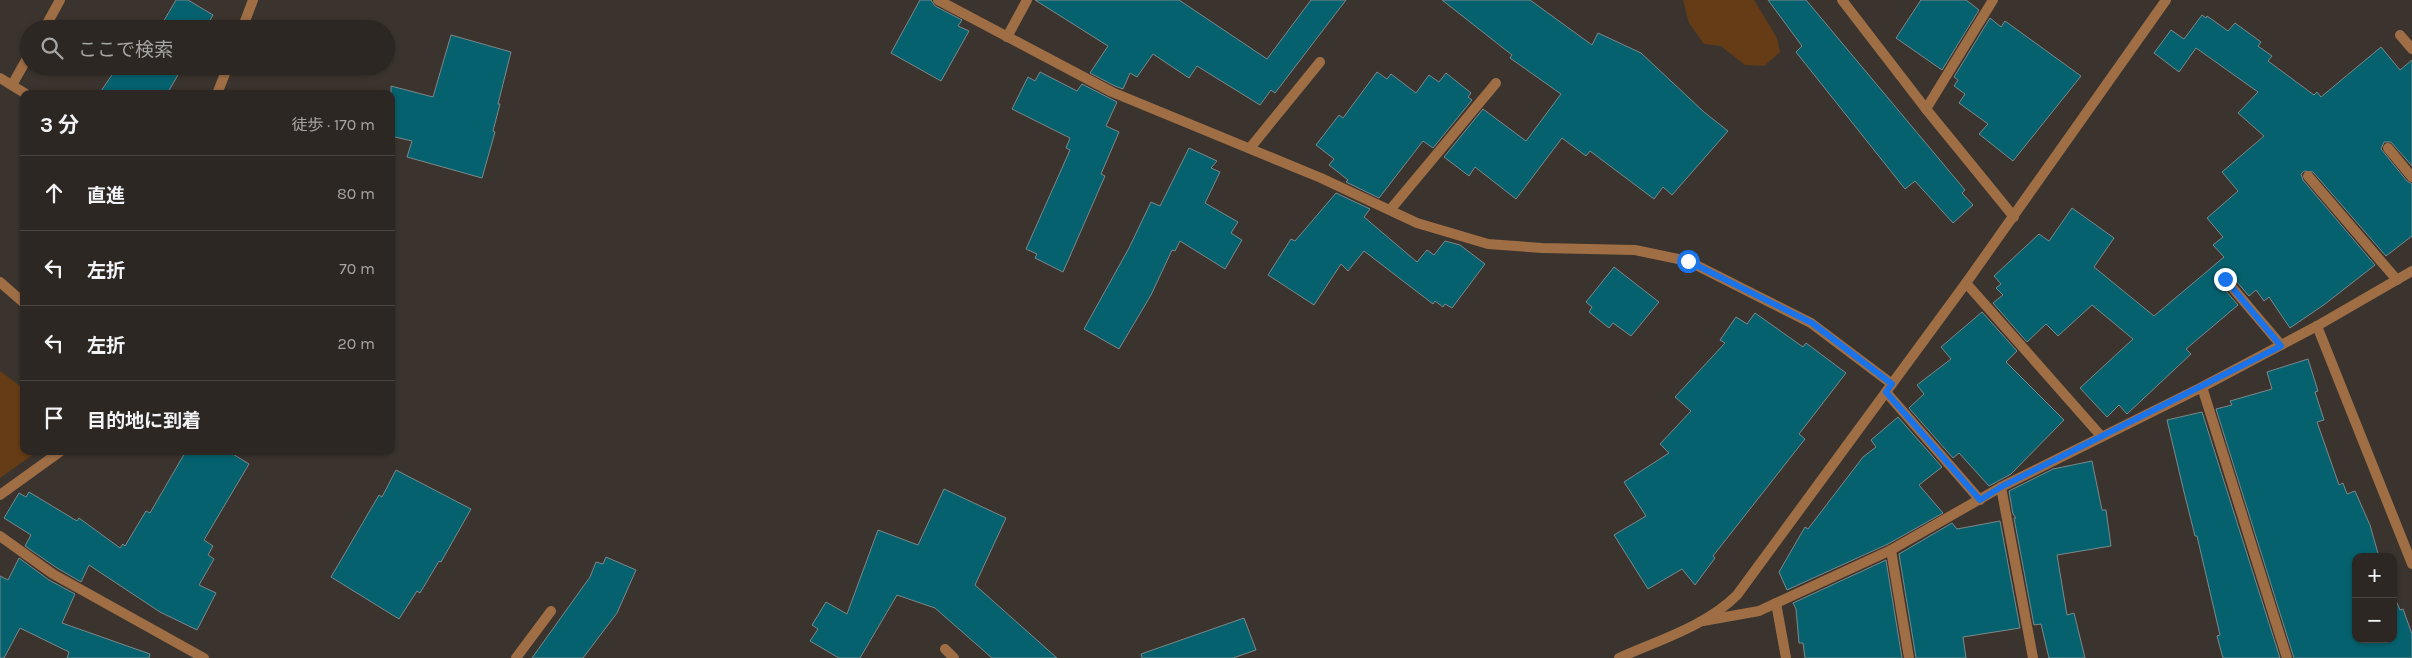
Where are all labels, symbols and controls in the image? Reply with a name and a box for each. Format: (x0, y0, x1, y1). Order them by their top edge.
search box (20, 20, 395, 75)
icon: search (38, 34, 66, 62)
text: ここで検索 (78, 39, 173, 61)
text: 3 分 (40, 113, 79, 137)
text: 徒歩 · 170 m (291, 115, 375, 134)
icon: ahead (40, 179, 68, 207)
text: 80 m (337, 184, 375, 203)
text: 直進 (87, 185, 125, 207)
route start (1677, 250, 1700, 273)
icon: left (40, 254, 68, 282)
text: 70 m (339, 259, 375, 278)
text: 左折 (87, 260, 125, 282)
route end (2214, 268, 2237, 291)
icon: left (40, 329, 68, 357)
text: 20 m (337, 334, 375, 353)
text: 左折 (87, 335, 125, 357)
icon: arrive (40, 404, 68, 432)
text: 目的地に到着 (87, 410, 201, 432)
map controls (2352, 553, 2397, 643)
button: + (2352, 553, 2397, 598)
button: − (2352, 598, 2397, 643)

